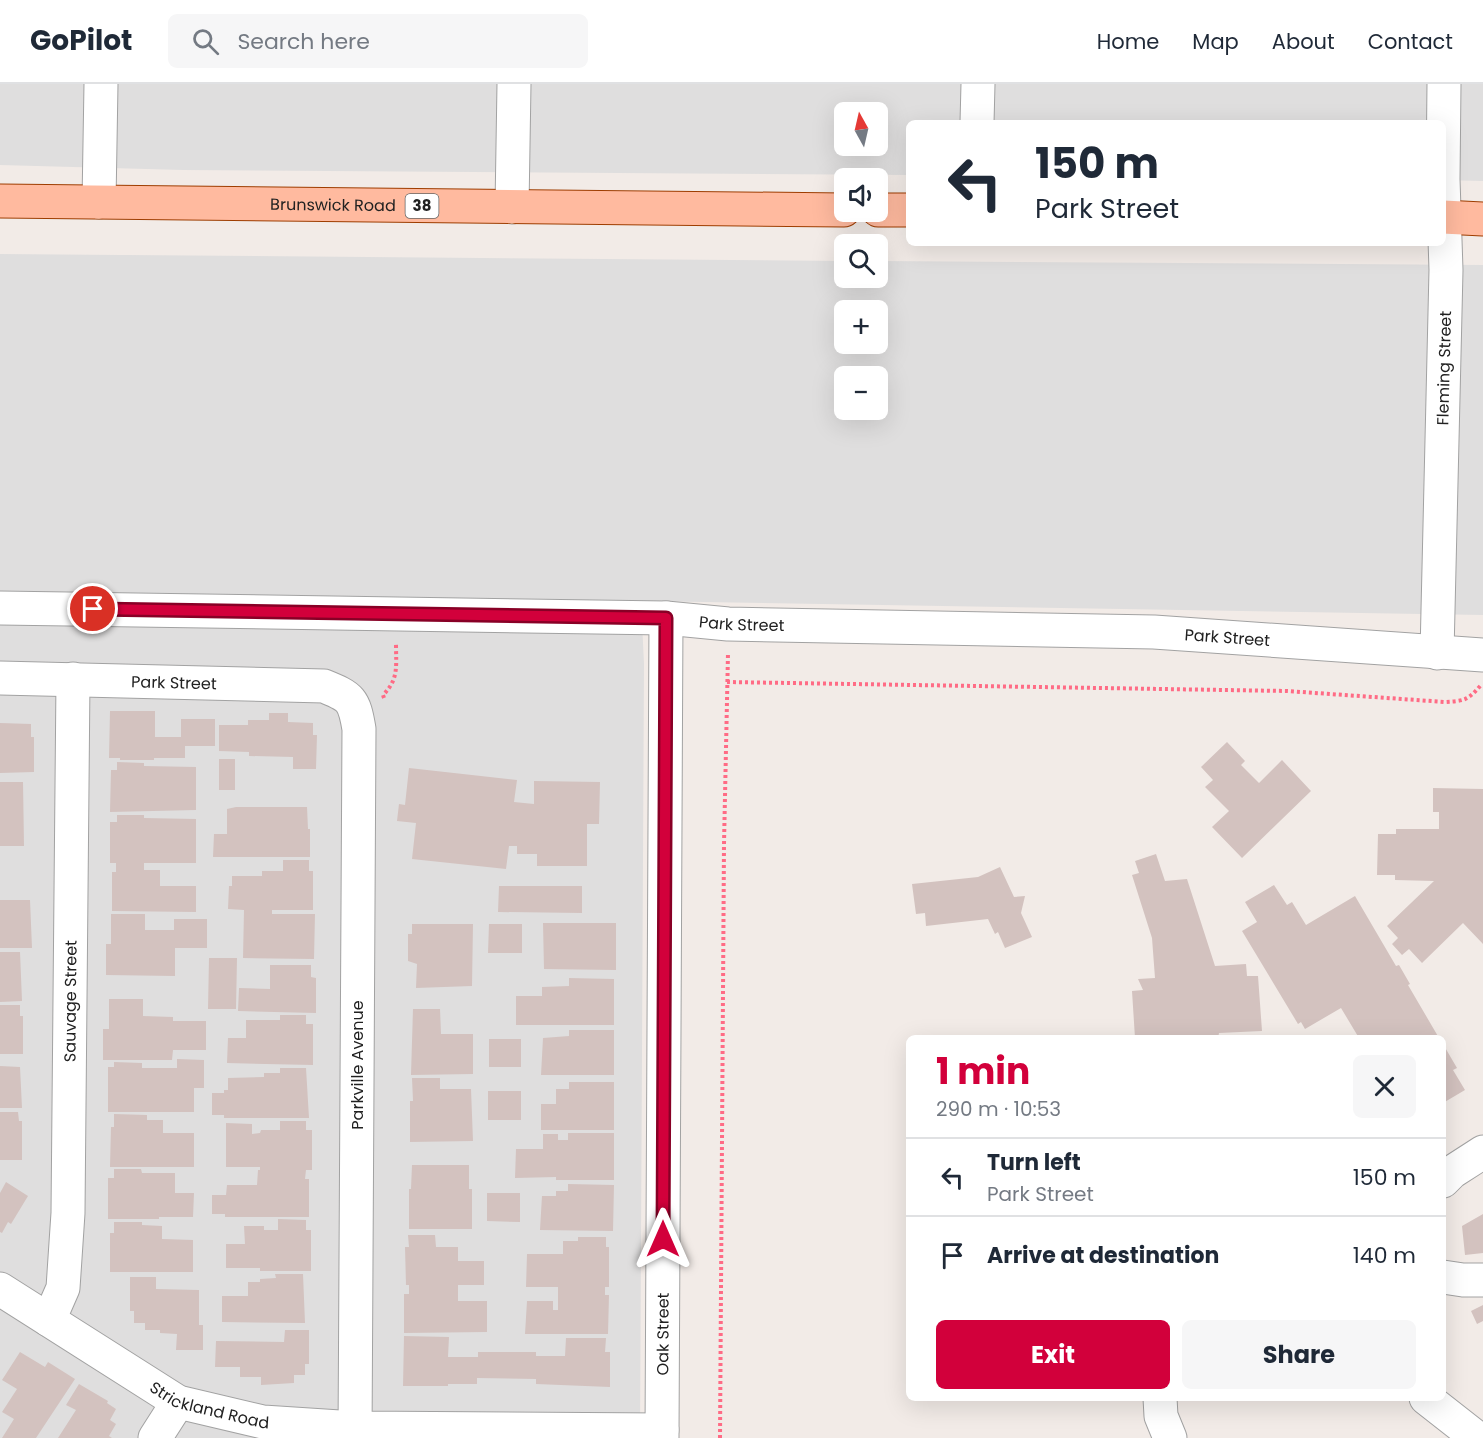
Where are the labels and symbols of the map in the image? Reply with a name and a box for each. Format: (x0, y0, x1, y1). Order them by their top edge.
north arrow (834, 102, 888, 156)
street label: Brunswick Road (270, 193, 396, 217)
road number: 38 (406, 194, 438, 218)
street label: Fleming Street (1431, 310, 1457, 426)
pin (67, 583, 118, 634)
street label: Park Street (698, 610, 785, 637)
street label: Park Street (1184, 623, 1271, 652)
street label: Park Street (131, 670, 217, 695)
street label: Sauvage Street (58, 940, 83, 1062)
street label: Parkville Avenue (346, 1000, 369, 1130)
position arrow (631, 1207, 695, 1271)
street label: Oak Street (651, 1292, 675, 1375)
street label: Strickland Road (145, 1376, 270, 1434)

